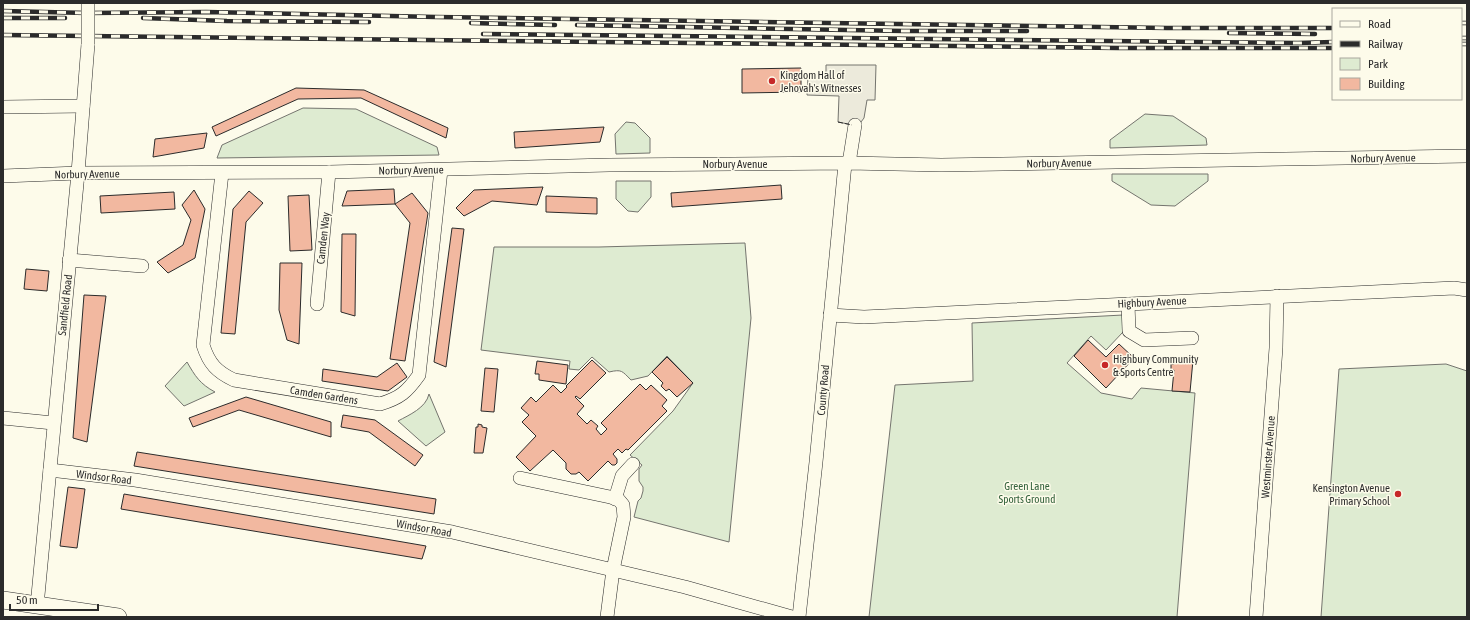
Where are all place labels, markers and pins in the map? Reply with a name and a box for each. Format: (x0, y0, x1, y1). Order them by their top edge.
place label: Kingdom Hall of Jehovah's Witnesses (780, 69, 862, 94)
marker: Kingdom Hall of Jehovah's Witnesses (767, 76, 777, 86)
place label: Highbury Community & Sports Centre (1113, 353, 1199, 378)
marker: Highbury Community & Sports Centre (1100, 360, 1110, 370)
place label: Kensington Avenue Primary School (1313, 482, 1390, 507)
marker: Kensington Avenue Primary School (1393, 489, 1403, 499)

